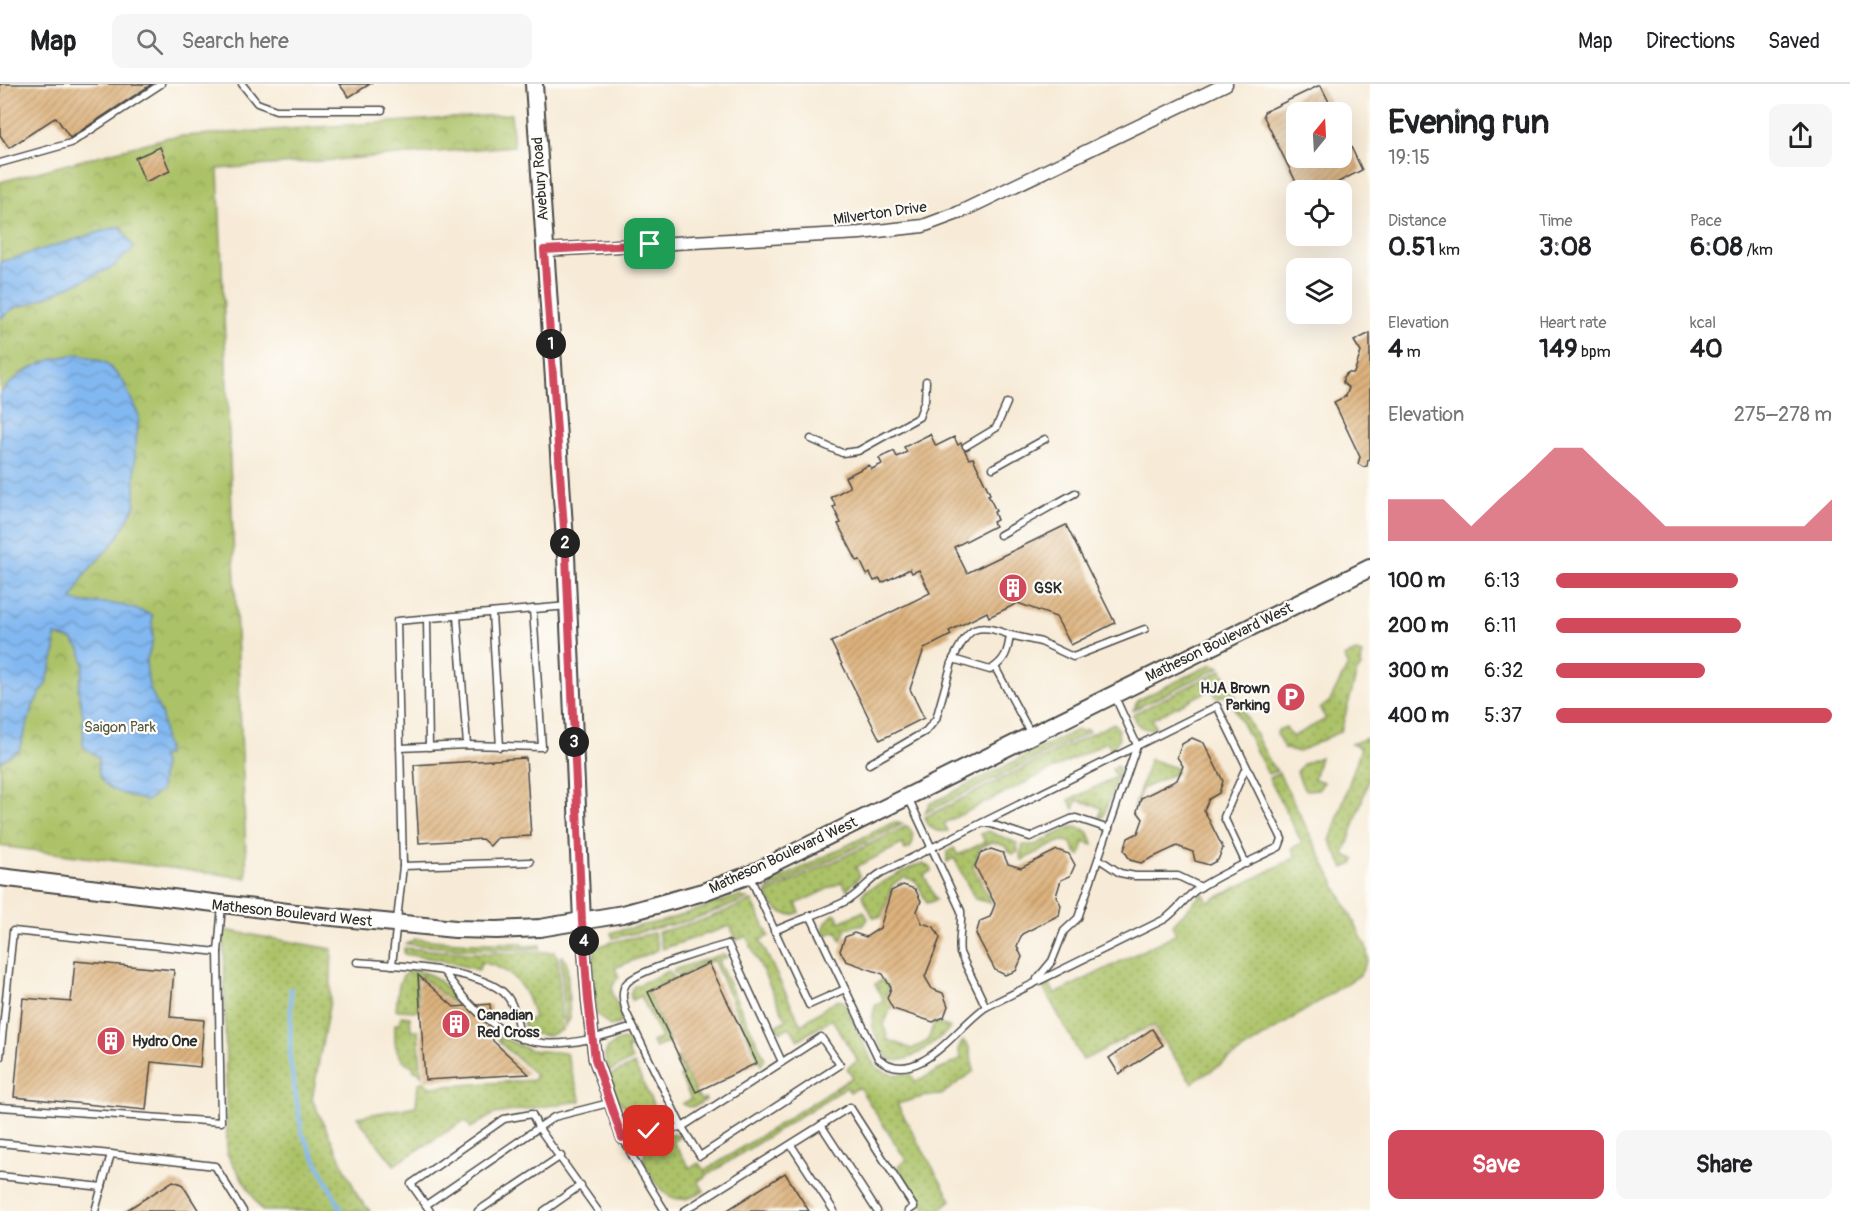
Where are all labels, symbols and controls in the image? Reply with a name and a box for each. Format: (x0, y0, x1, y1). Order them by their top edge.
search box (112, 14, 532, 68)
text: Map (30, 24, 76, 59)
icon: search (133, 25, 166, 58)
text: Search here (181, 27, 289, 55)
text: Map (1578, 28, 1613, 55)
text: Directions (1646, 28, 1735, 55)
text: Saved (1768, 28, 1820, 55)
north arrow (1286, 102, 1352, 168)
map controls (1286, 102, 1352, 324)
text: Evening run (1388, 102, 1549, 143)
button: share (1769, 104, 1832, 167)
street label: Avebury Road (528, 136, 553, 222)
text: 19:15 (1388, 145, 1430, 170)
button: locate (1286, 180, 1352, 246)
street label: Milverton Drive (832, 197, 929, 229)
text: Distance (1388, 211, 1447, 231)
text: Time (1539, 211, 1572, 231)
text: Pace (1690, 211, 1722, 231)
pin (624, 218, 675, 269)
icon: arrive (633, 227, 666, 260)
text: 0.51 (1388, 231, 1436, 263)
text: 3:08 (1539, 231, 1591, 263)
text: 6:08 (1690, 231, 1743, 263)
text: km (1436, 240, 1460, 260)
text: /km (1743, 240, 1773, 260)
button: layers (1286, 258, 1352, 324)
text: Elevation (1388, 313, 1449, 333)
text: Heart rate (1539, 313, 1606, 333)
text: kcal (1690, 313, 1716, 333)
pin: 1 (536, 329, 566, 359)
text: 4 (1388, 333, 1403, 365)
text: 149 (1539, 333, 1578, 365)
text: 40 (1690, 333, 1723, 365)
text: 1 (548, 334, 554, 354)
text: m (1403, 342, 1421, 362)
text: bpm (1578, 342, 1611, 362)
text: Elevation (1388, 402, 1464, 427)
text: 275–278 m (1734, 402, 1832, 427)
pin: 2 (550, 528, 580, 558)
text: 2 (561, 533, 569, 553)
text: 100 m (1388, 568, 1445, 593)
text: 6:13 (1484, 568, 1520, 593)
building icon: GSK (997, 572, 1029, 604)
place label: GSK (1034, 579, 1062, 598)
street label: Matheson Boulevard West (1142, 598, 1297, 686)
text: 200 m (1388, 613, 1449, 638)
text: 6:11 (1484, 613, 1517, 638)
text: 300 m (1388, 658, 1449, 683)
text: 6:32 (1484, 658, 1523, 683)
place label: HJA Brown Parking (1200, 679, 1270, 715)
parking icon: HJA Brown Parking (1275, 681, 1307, 713)
text: 400 m (1388, 703, 1449, 728)
text: 5:37 (1484, 703, 1522, 728)
park label: Saigon Park (84, 718, 157, 737)
pin: 3 (559, 727, 589, 757)
text: 3 (570, 732, 578, 752)
street label: Matheson Boulevard West (706, 812, 861, 898)
street label: Matheson Boulevard West (211, 896, 374, 931)
pin: 4 (569, 926, 599, 956)
text: 4 (579, 931, 589, 951)
place label: Canadian Red Cross (477, 1006, 540, 1042)
building icon: Canadian Red Cross (440, 1008, 472, 1040)
building icon: Hydro One (95, 1025, 127, 1057)
place label: Hydro One (132, 1032, 198, 1051)
pin (623, 1105, 674, 1156)
icon: check (632, 1114, 665, 1147)
button: Save (1388, 1130, 1604, 1199)
button: Share (1616, 1130, 1832, 1199)

